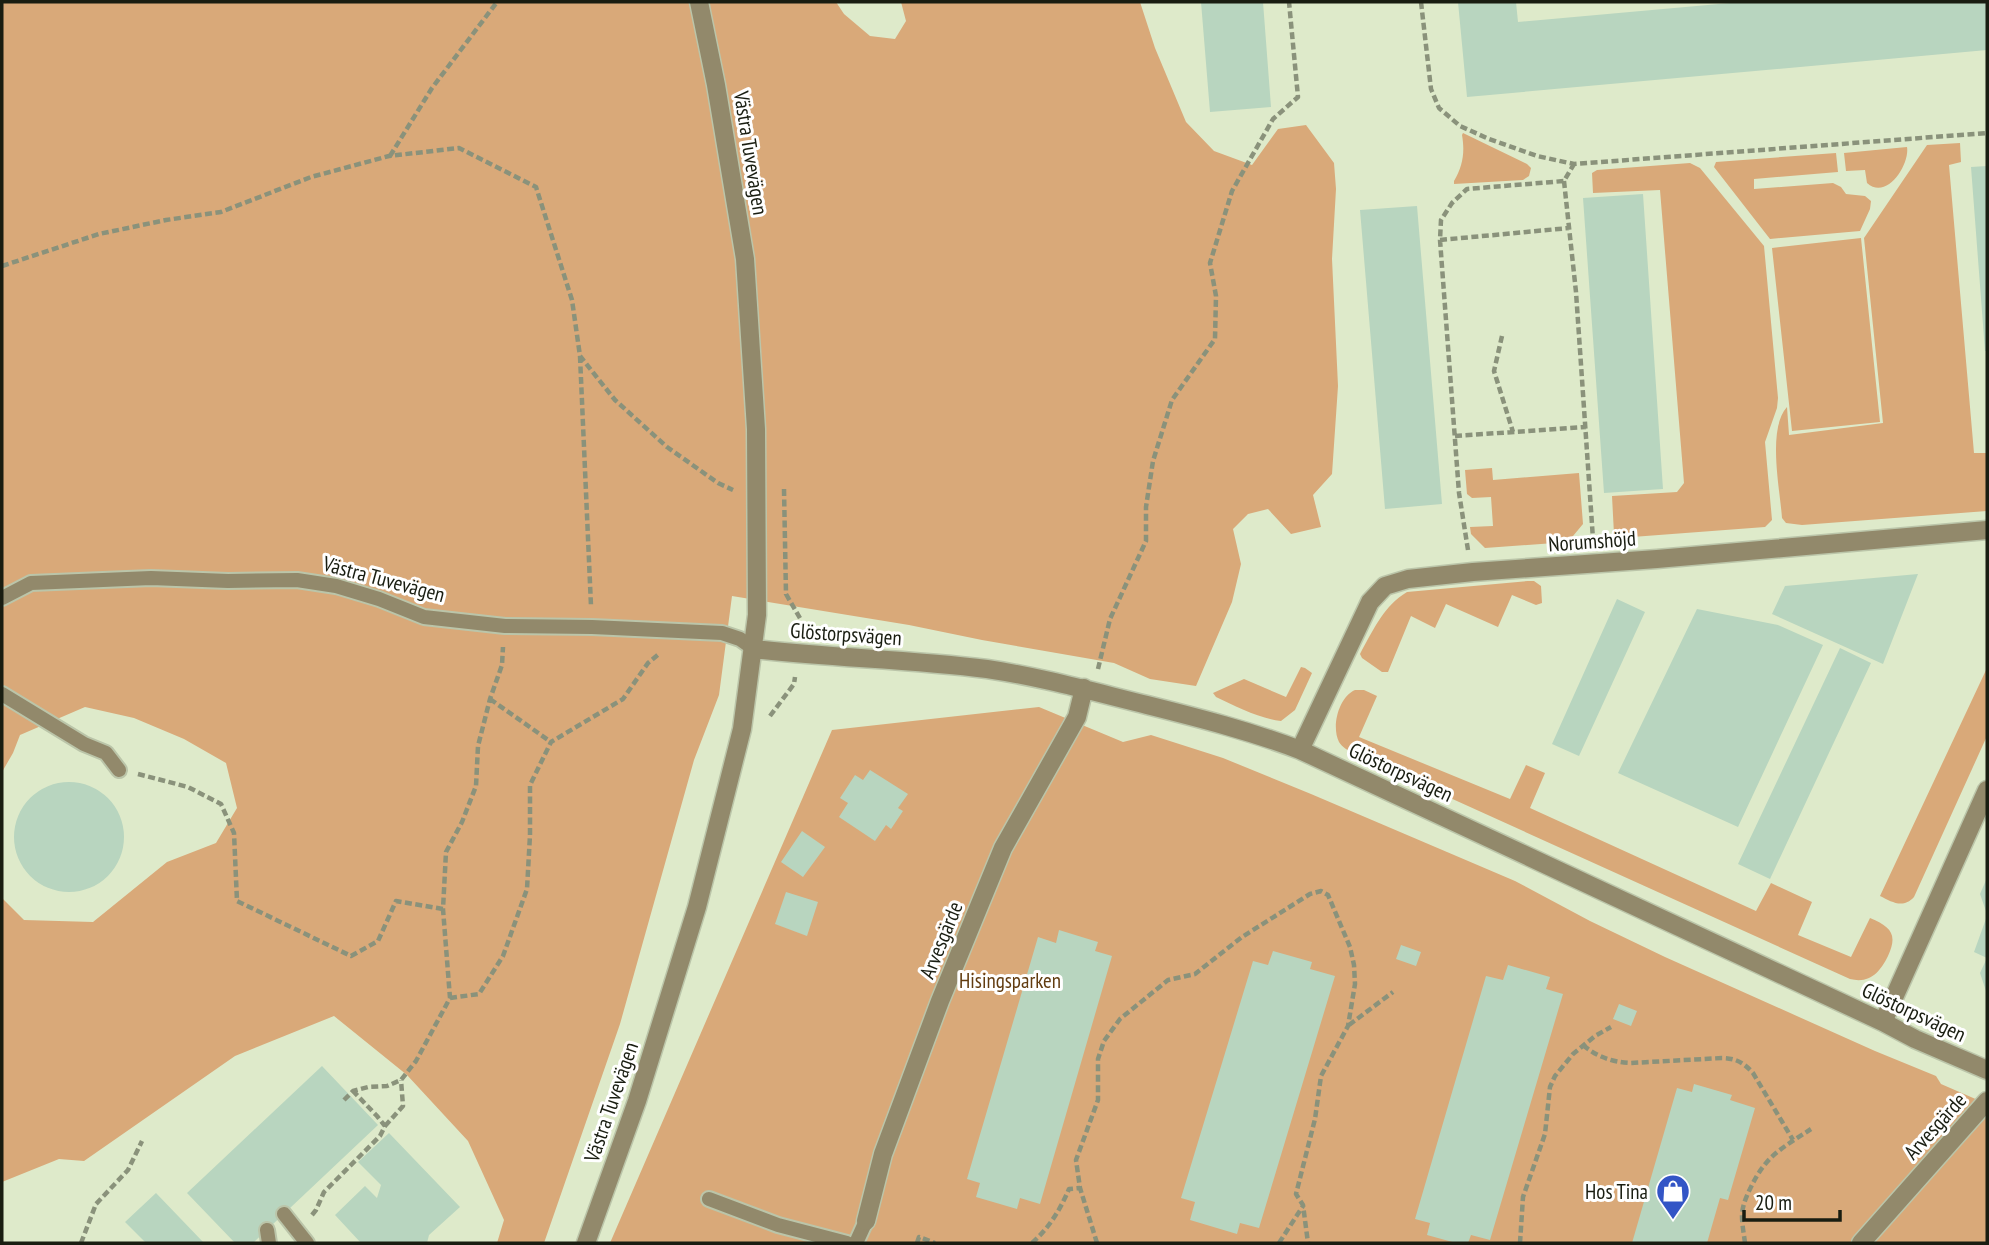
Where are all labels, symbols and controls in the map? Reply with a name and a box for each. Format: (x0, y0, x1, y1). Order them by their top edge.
street label: Västra Tuvevägen (728, 88, 774, 217)
street label: Norumshöjd (1547, 524, 1637, 558)
street label: Västra Tuvevägen (319, 550, 448, 608)
street label: Glöstorpsvägen (789, 617, 903, 651)
street label: Glöstorpsvägen (1345, 736, 1457, 808)
street label: Arvesgärde (913, 898, 969, 982)
park label: Hisingsparken (959, 967, 1061, 994)
street label: Glöstorpsvägen (1858, 976, 1970, 1048)
street label: Västra Tuvevägen (578, 1039, 644, 1166)
street label: Arvesgärde (1898, 1087, 1972, 1165)
shop icon: Hos Tina (1654, 1172, 1692, 1221)
place label: Hos Tina (1585, 1178, 1648, 1205)
scale bar (1744, 1178, 1840, 1222)
text: 20 m (1755, 1189, 1792, 1216)

